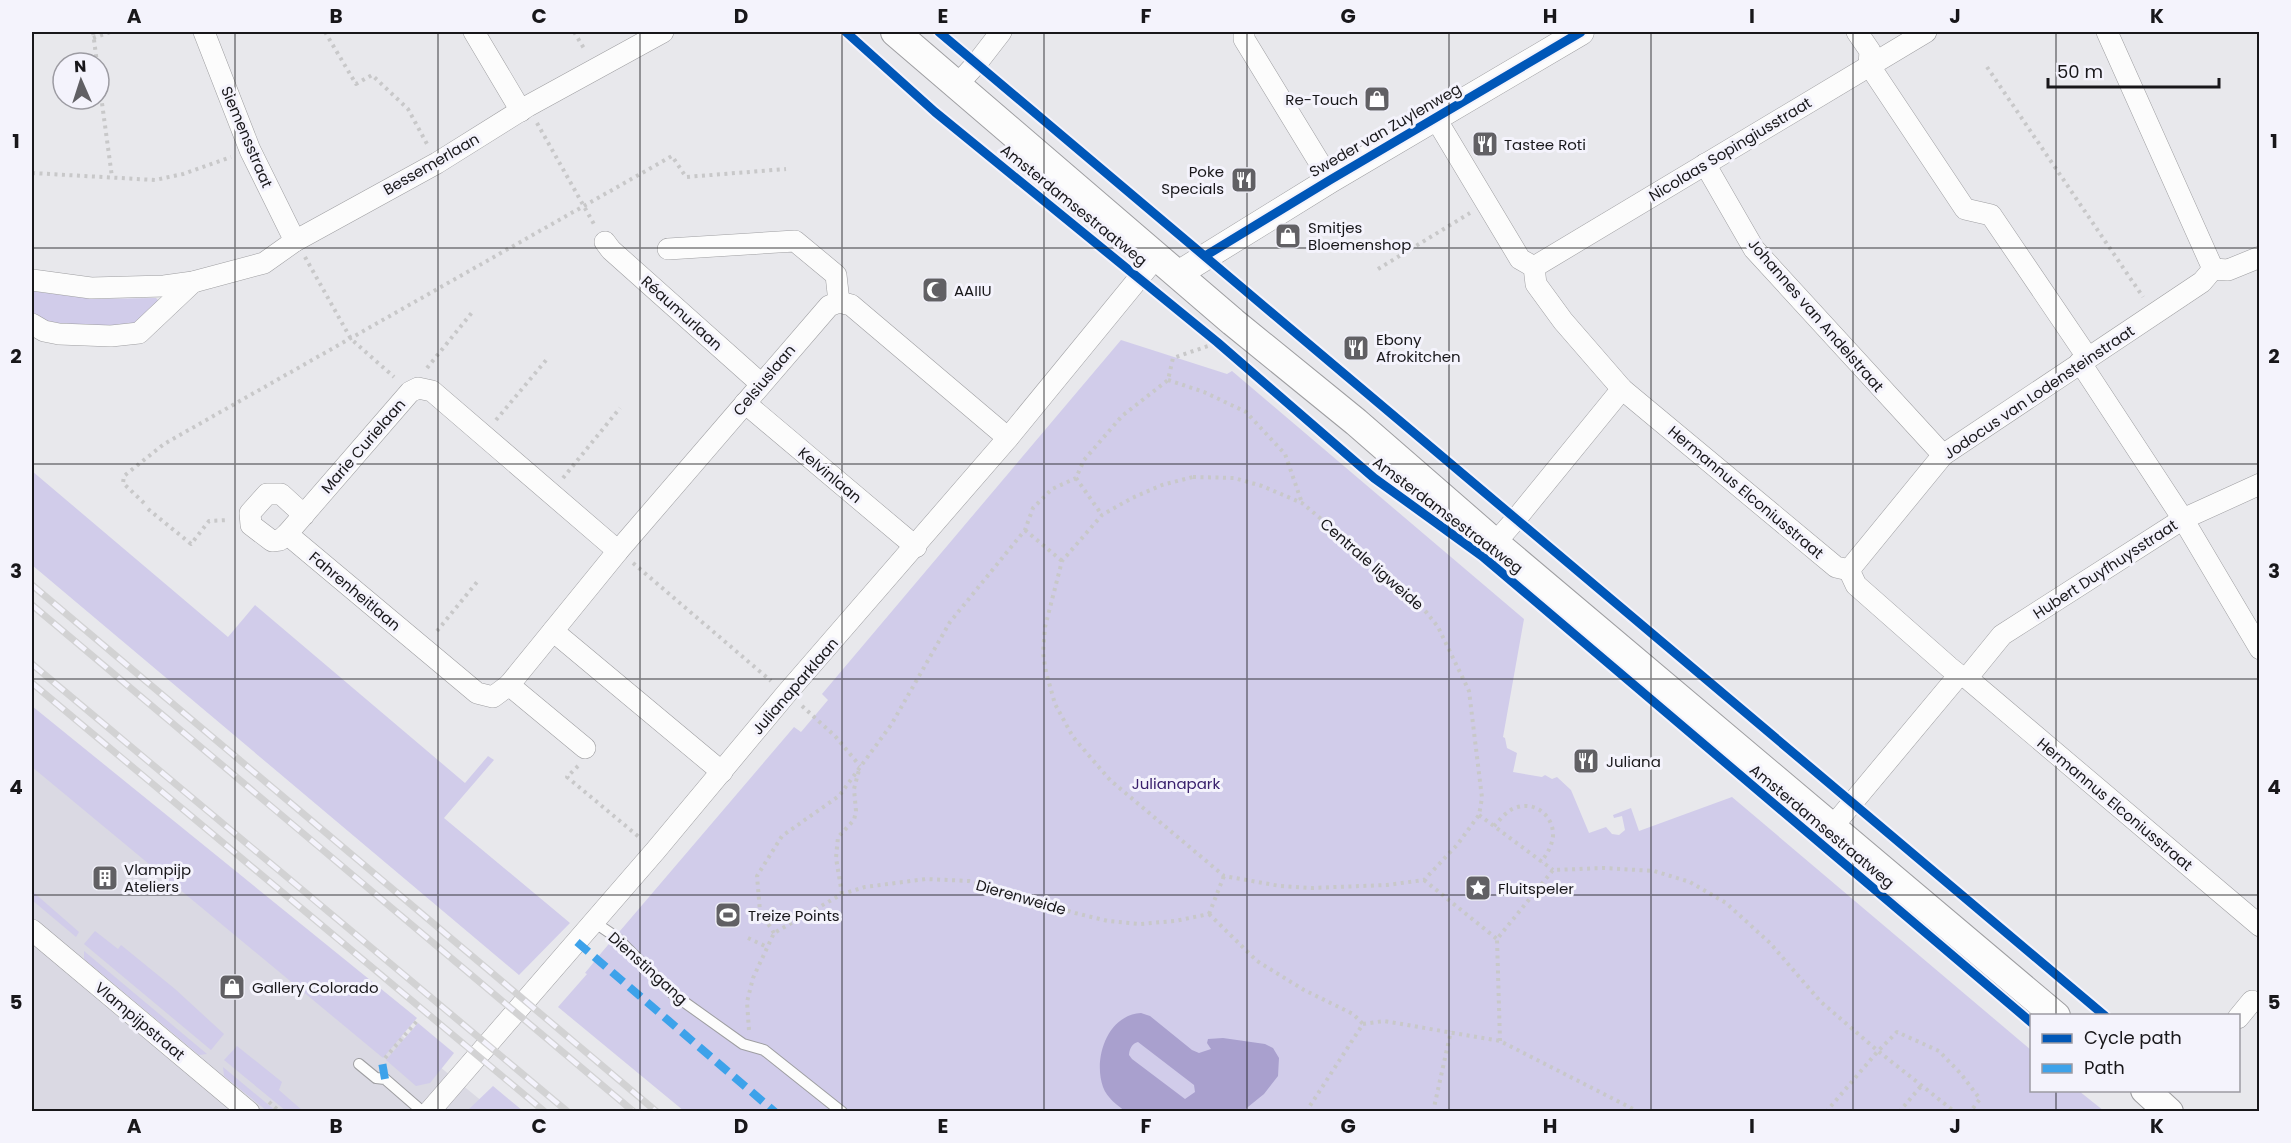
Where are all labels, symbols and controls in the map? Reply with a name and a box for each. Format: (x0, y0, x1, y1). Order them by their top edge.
text: A (127, 2, 142, 30)
text: B (329, 2, 343, 30)
text: C (531, 2, 547, 30)
text: D (734, 2, 748, 30)
text: E (938, 2, 948, 30)
text: F (1141, 2, 1152, 30)
text: G (1340, 2, 1356, 30)
text: H (1543, 2, 1557, 30)
text: I (1749, 2, 1755, 30)
text: J (1949, 2, 1961, 30)
text: K (2150, 2, 2164, 30)
north arrow (51, 51, 111, 111)
scale bar (2048, 51, 2219, 89)
text: N (74, 55, 87, 78)
text: 50 m (2057, 59, 2103, 84)
street label: Sweder van Zuylenweg (1305, 78, 1465, 182)
street label: Siemensstraat (216, 83, 278, 191)
shop icon: Re-Touch (1362, 84, 1392, 114)
place label: Re-Touch (1285, 89, 1358, 110)
street label: Nicolaas Sopingiusstraat (1645, 92, 1815, 206)
text: 1 (12, 127, 20, 155)
text: 1 (2270, 127, 2278, 155)
street label: Bessemerlaan (379, 128, 483, 200)
restaurant icon: Tastee Roti (1470, 129, 1500, 159)
place label: Tastee Roti (1504, 134, 1586, 155)
street label: Amsterdamsestraatweg (996, 139, 1152, 271)
place label: Poke Specials (1161, 161, 1224, 199)
restaurant icon: Poke Specials (1229, 165, 1259, 195)
place label: Smitjes Bloemenshop (1308, 217, 1411, 255)
shop icon: Smitjes Bloemenshop (1273, 221, 1303, 251)
street label: Johannes van Andelstraat (1743, 234, 1889, 396)
street label: Réaumurlaan (637, 271, 727, 355)
mosque icon: AAIIU (920, 275, 950, 305)
place label: AAIIU (954, 280, 992, 301)
street label: Jodocus van Lodensteinstraat (1940, 320, 2138, 464)
place label: Ebony Afrokitchen (1376, 329, 1461, 367)
restaurant icon: Ebony Afrokitchen (1341, 333, 1371, 363)
street label: Celsiuslaan (728, 340, 800, 420)
text: 2 (10, 342, 22, 370)
text: 2 (2268, 342, 2280, 370)
street label: Marie Curielaan (316, 394, 410, 498)
street label: Hermannus Elconiusstraat (1664, 421, 1828, 563)
street label: Kelvinlaan (794, 442, 866, 508)
street label: Amsterdamsestraatweg (1369, 452, 1527, 578)
street label: Centrale ligweide (1316, 513, 1428, 615)
street label: Hubert Duyfhuysstraat (2029, 514, 2181, 624)
street label: Fahrenheitlaan (305, 547, 405, 635)
text: 3 (10, 557, 22, 585)
text: 3 (2268, 557, 2280, 585)
street label: Julianaparklaan (747, 633, 843, 739)
street label: Hermannus Elconiusstraat (2033, 733, 2197, 875)
restaurant icon: Juliana (1571, 746, 1601, 776)
place label: Juliana (1606, 751, 1661, 772)
street label: Amsterdamsestraatweg (1745, 759, 1899, 893)
text: 4 (9, 773, 23, 801)
park label: Julianapark (1132, 773, 1220, 794)
text: 4 (2267, 773, 2281, 801)
place label: Vlampijp Ateliers (124, 859, 191, 897)
building icon: Vlampijp Ateliers (90, 863, 120, 893)
place icon: Fluitspeler (1463, 873, 1493, 903)
street label: Dierenweide (973, 874, 1069, 920)
place label: Fluitspeler (1498, 878, 1574, 899)
sports icon: Treize Points (713, 900, 743, 930)
place label: Treize Points (748, 905, 840, 926)
street label: Dienstingang (604, 927, 692, 1009)
shop icon: Gallery Colorado (217, 972, 247, 1002)
street label: Vlampijpstraat (90, 977, 190, 1065)
place label: Gallery Colorado (252, 977, 378, 998)
text: 5 (10, 988, 23, 1016)
text: 5 (2268, 988, 2281, 1016)
legend (2030, 1014, 2240, 1092)
text: Cycle path (2084, 1025, 2182, 1050)
text: Path (2084, 1055, 2125, 1080)
text: A (127, 1112, 142, 1140)
text: B (329, 1112, 343, 1140)
text: C (531, 1112, 547, 1140)
text: D (734, 1112, 748, 1140)
text: E (938, 1112, 948, 1140)
text: F (1141, 1112, 1152, 1140)
text: G (1340, 1112, 1356, 1140)
text: H (1543, 1112, 1557, 1140)
text: I (1749, 1112, 1755, 1140)
text: J (1949, 1112, 1961, 1140)
text: K (2150, 1112, 2164, 1140)

